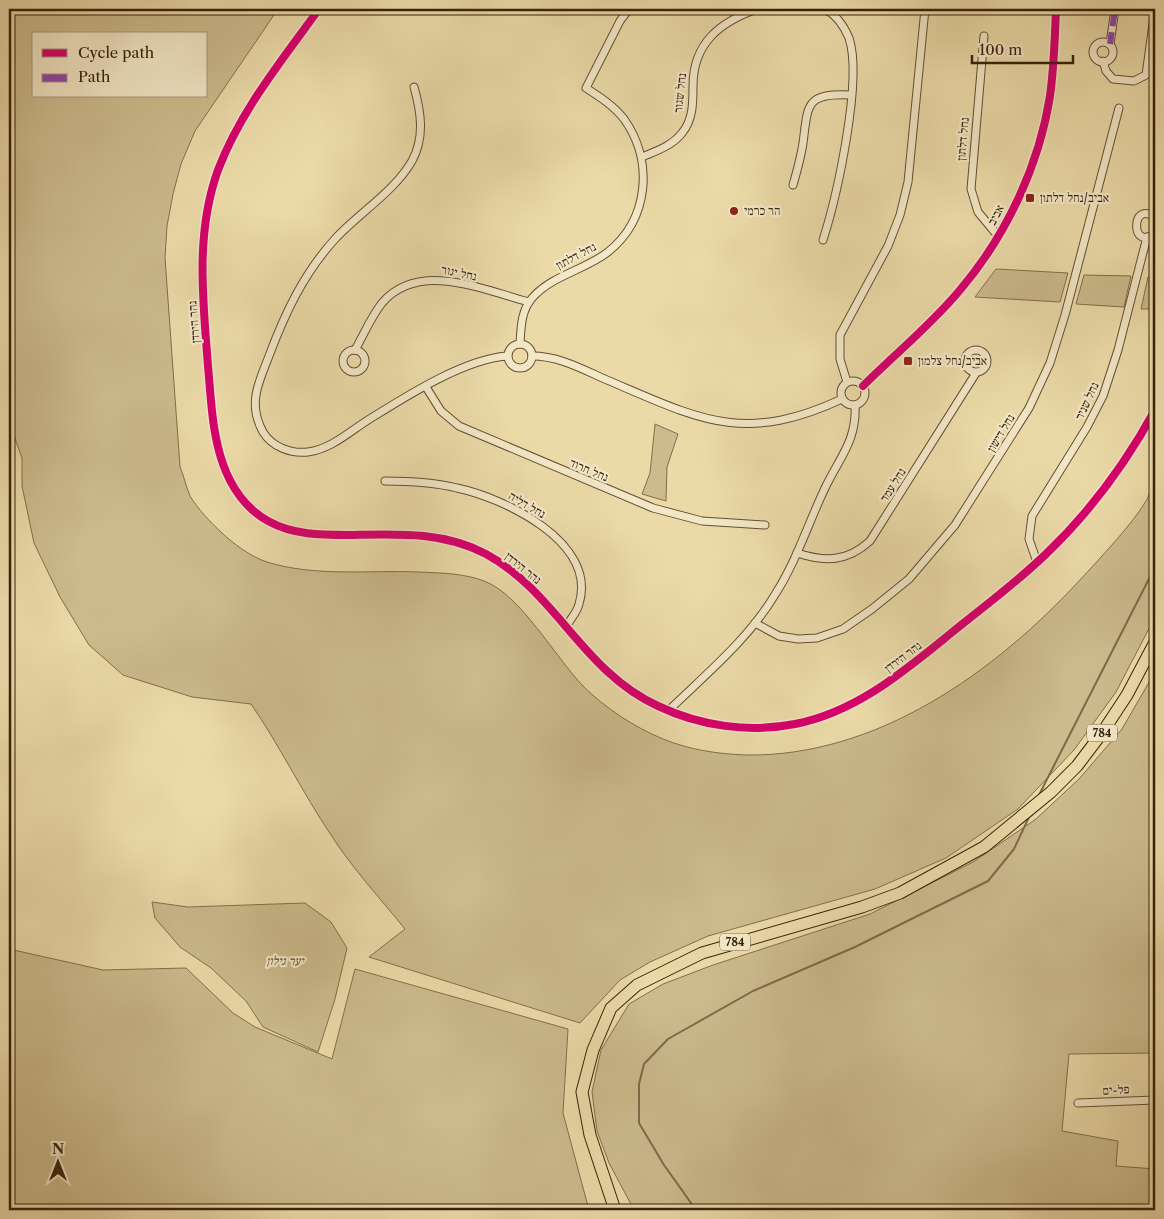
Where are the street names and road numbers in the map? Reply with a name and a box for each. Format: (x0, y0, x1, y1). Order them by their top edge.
street label: נחל שגור (670, 72, 689, 114)
street label: נחל דלתון (953, 117, 972, 161)
street label: אביב (984, 202, 1007, 228)
street label: נחל דלתון (553, 239, 599, 272)
street label: נחל יגור (440, 261, 478, 284)
street label: נהר הירדן (184, 300, 203, 344)
street label: נחל שניר (1071, 380, 1102, 422)
street label: נחל דישון (983, 411, 1018, 454)
street label: נחל חרוד (568, 455, 611, 484)
street label: נחל עמד (876, 465, 909, 504)
street label: נחל דליה (506, 488, 549, 521)
street label: נהר הירדן (502, 548, 545, 587)
street label: נהר הירדן (881, 638, 924, 675)
road number: 784 (1087, 724, 1117, 741)
road number: 784 (720, 934, 750, 950)
street label: פל-ים (1102, 1081, 1130, 1098)

